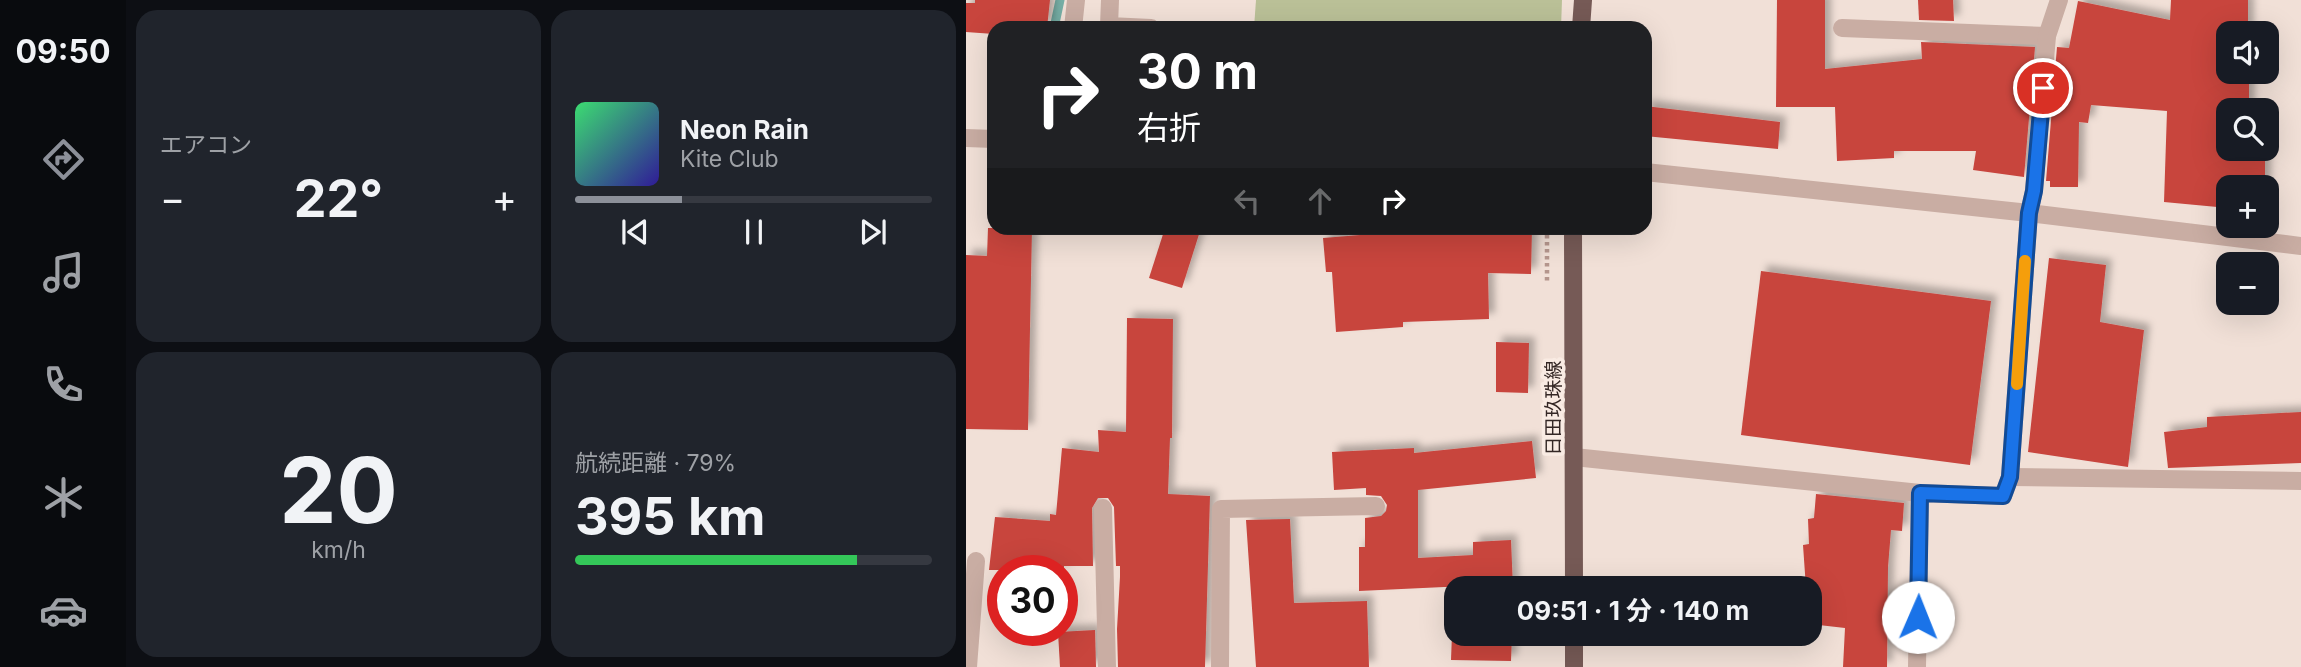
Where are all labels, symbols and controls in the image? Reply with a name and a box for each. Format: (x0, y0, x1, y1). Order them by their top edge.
map controls (2216, 21, 2279, 315)
button: sound (2216, 21, 2279, 84)
text: 09:50 (15, 32, 111, 71)
text: 30 m (1137, 42, 1258, 101)
icon: right (1022, 49, 1113, 140)
pin (2013, 58, 2073, 118)
icon: arrive (2024, 69, 2062, 107)
button: search (2216, 98, 2279, 161)
text: 右折 (1137, 108, 1201, 147)
text: Neon Rain (680, 114, 809, 145)
text: エアコン (160, 131, 252, 159)
icon: directions (39, 135, 88, 184)
text: Kite Club (680, 145, 779, 173)
text: 22° (294, 167, 383, 230)
text: − (160, 175, 185, 221)
text: + (492, 175, 517, 221)
button: + (2216, 175, 2279, 238)
icon: left (1228, 182, 1266, 220)
icon: ahead (1301, 182, 1339, 220)
icon: right (1374, 182, 1412, 220)
icon: previous (616, 213, 654, 251)
icon: pause (735, 213, 773, 251)
icon: next (854, 213, 892, 251)
icon: music (39, 248, 88, 297)
button: − (2216, 252, 2279, 315)
icon: phone (39, 360, 88, 409)
street label: 日田玖珠線 (1542, 360, 1565, 456)
text: 20 (279, 435, 398, 545)
text: 航続距離 · 79% (575, 449, 736, 477)
icon: climate (39, 473, 88, 522)
text: 395 km (575, 485, 766, 548)
text: km/h (311, 536, 366, 564)
speed limit sign: 30 (987, 555, 1078, 646)
position arrow (1881, 580, 1955, 654)
icon: car (39, 586, 88, 635)
text: 09:51 · 1 分 · 140 m (1517, 595, 1749, 626)

